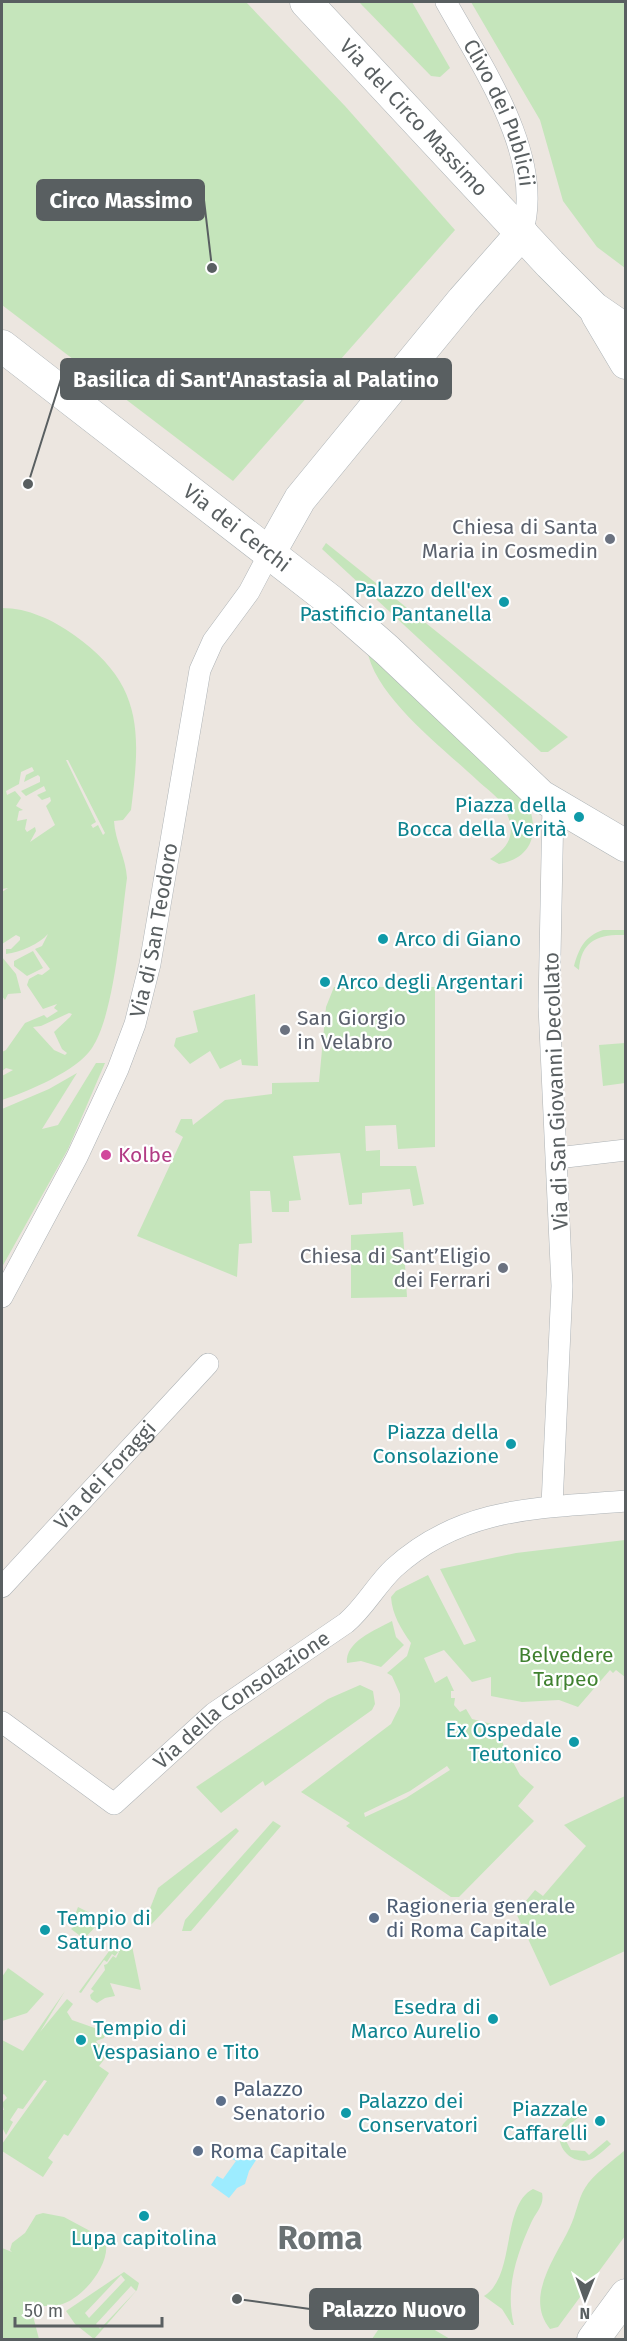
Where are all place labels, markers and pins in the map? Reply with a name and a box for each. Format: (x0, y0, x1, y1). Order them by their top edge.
callout: Circo Massimo (37, 180, 204, 220)
callout: Basilica di Sant'Anastasia al Palatino (61, 359, 451, 399)
place label: Chiesa di Santa Maria in Cosmedin (422, 514, 598, 564)
marker: Chiesa di Santa Maria in Cosmedin (603, 532, 617, 546)
place label: Palazzo dell'ex Pastificio Pantanella (300, 577, 493, 627)
marker: Palazzo dell'ex Pastificio Pantanella (497, 595, 511, 609)
place label: Piazza della Bocca della Verità (397, 792, 567, 842)
marker: Piazza della Bocca della Verità (572, 810, 586, 824)
place label: Arco di Giano (395, 926, 521, 952)
marker: Arco di Giano (376, 932, 390, 946)
place label: Arco degli Argentari (337, 969, 524, 995)
marker: Arco degli Argentari (318, 975, 332, 989)
place label: San Giorgio in Velabro (297, 1005, 406, 1055)
marker: San Giorgio in Velabro (278, 1023, 292, 1037)
place label: Kolbe (118, 1142, 172, 1168)
marker: Kolbe (99, 1148, 113, 1162)
place label: Chiesa di Sant’Eligio dei Ferrari (300, 1243, 491, 1293)
marker: Chiesa di Sant’Eligio dei Ferrari (496, 1261, 510, 1275)
place label: Piazza della Consolazione (372, 1419, 499, 1469)
marker: Piazza della Consolazione (504, 1437, 518, 1451)
place label: Ex Ospedale Teutonico (445, 1717, 562, 1767)
marker: Ex Ospedale Teutonico (567, 1735, 581, 1749)
place label: Ragioneria generale di Roma Capitale (386, 1893, 575, 1943)
place label: Tempio di Saturno (57, 1905, 151, 1955)
marker: Ragioneria generale di Roma Capitale (367, 1911, 381, 1925)
marker: Tempio di Saturno (38, 1923, 52, 1937)
place label: Esedra di Marco Aurelio (351, 1994, 481, 2044)
marker: Esedra di Marco Aurelio (486, 2012, 500, 2026)
place label: Tempio di Vespasiano e Tito (93, 2015, 260, 2065)
marker: Tempio di Vespasiano e Tito (74, 2033, 88, 2047)
place label: Palazzo Senatorio (233, 2076, 325, 2126)
place label: Palazzo dei Conservatori (358, 2088, 478, 2138)
marker: Palazzo Senatorio (214, 2094, 228, 2108)
place label: Piazzale Caffarelli (503, 2096, 588, 2146)
marker: Palazzo dei Conservatori (339, 2106, 353, 2120)
marker: Piazzale Caffarelli (593, 2114, 607, 2128)
place label: Roma Capitale (210, 2138, 347, 2164)
marker: Roma Capitale (191, 2144, 205, 2158)
marker: Lupa capitolina (137, 2209, 151, 2223)
place label: Lupa capitolina (71, 2225, 217, 2251)
callout: Palazzo Nuovo (310, 2289, 478, 2329)

